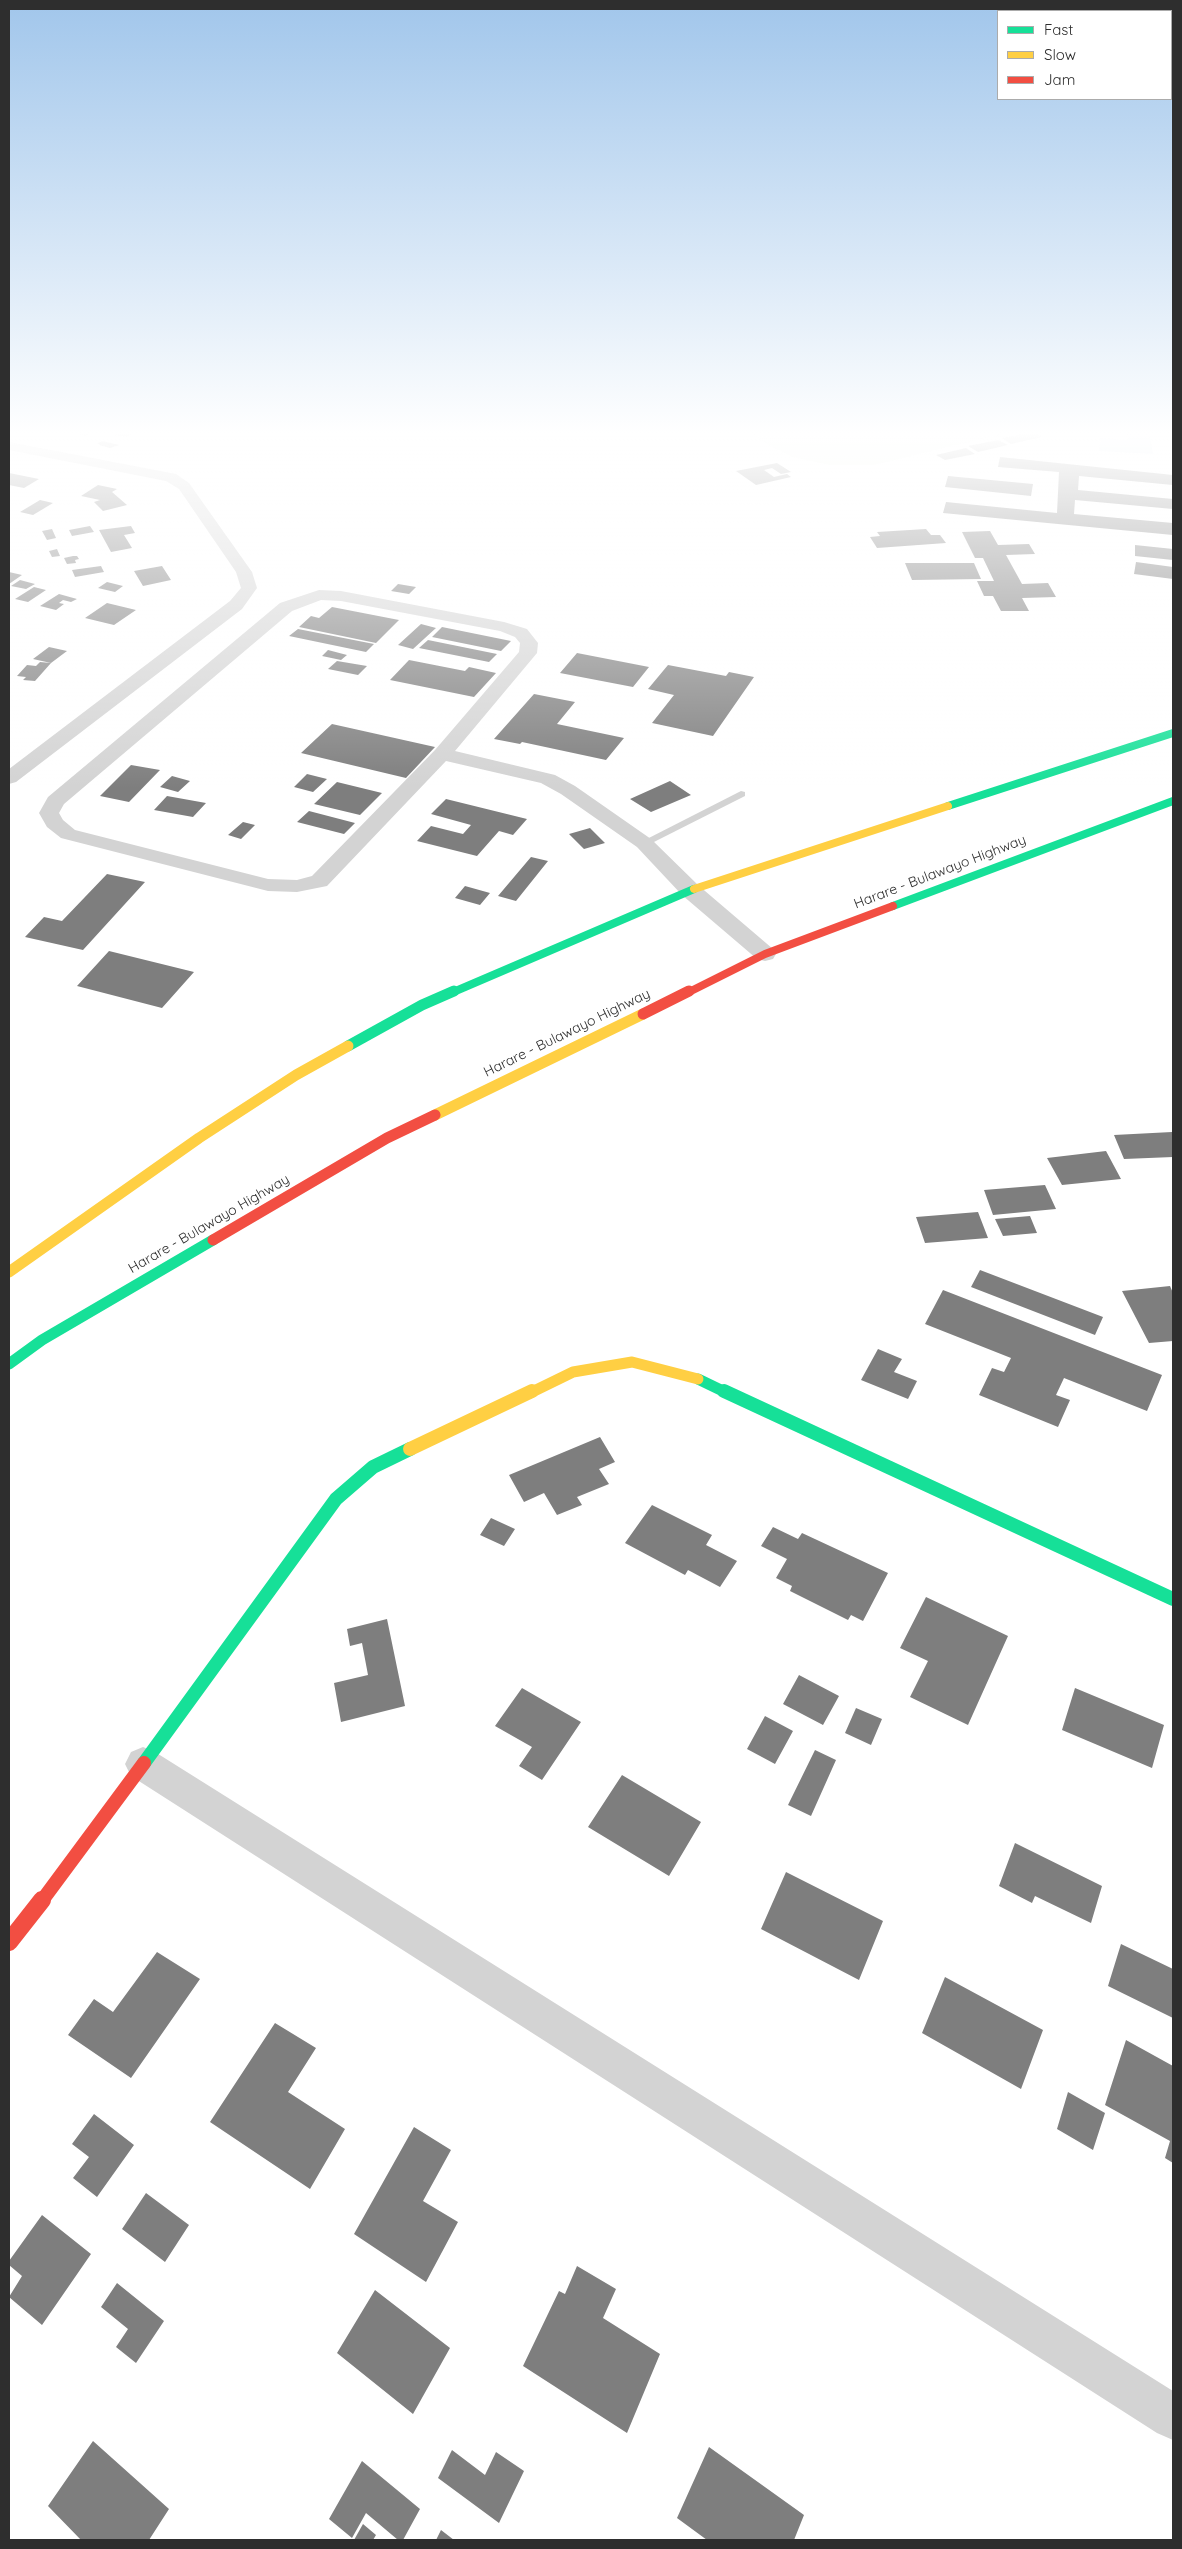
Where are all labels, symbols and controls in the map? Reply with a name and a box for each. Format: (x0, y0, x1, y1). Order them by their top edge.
legend (997, 10, 1172, 100)
text: Fast (1044, 20, 1073, 39)
text: Slow (1044, 45, 1076, 64)
text: Jam (1044, 70, 1075, 89)
street label: Harare - Bulawayo Highway (852, 831, 1028, 913)
street label: Harare - Bulawayo Highway (481, 985, 653, 1081)
street label: Harare - Bulawayo Highway (126, 1171, 292, 1277)

